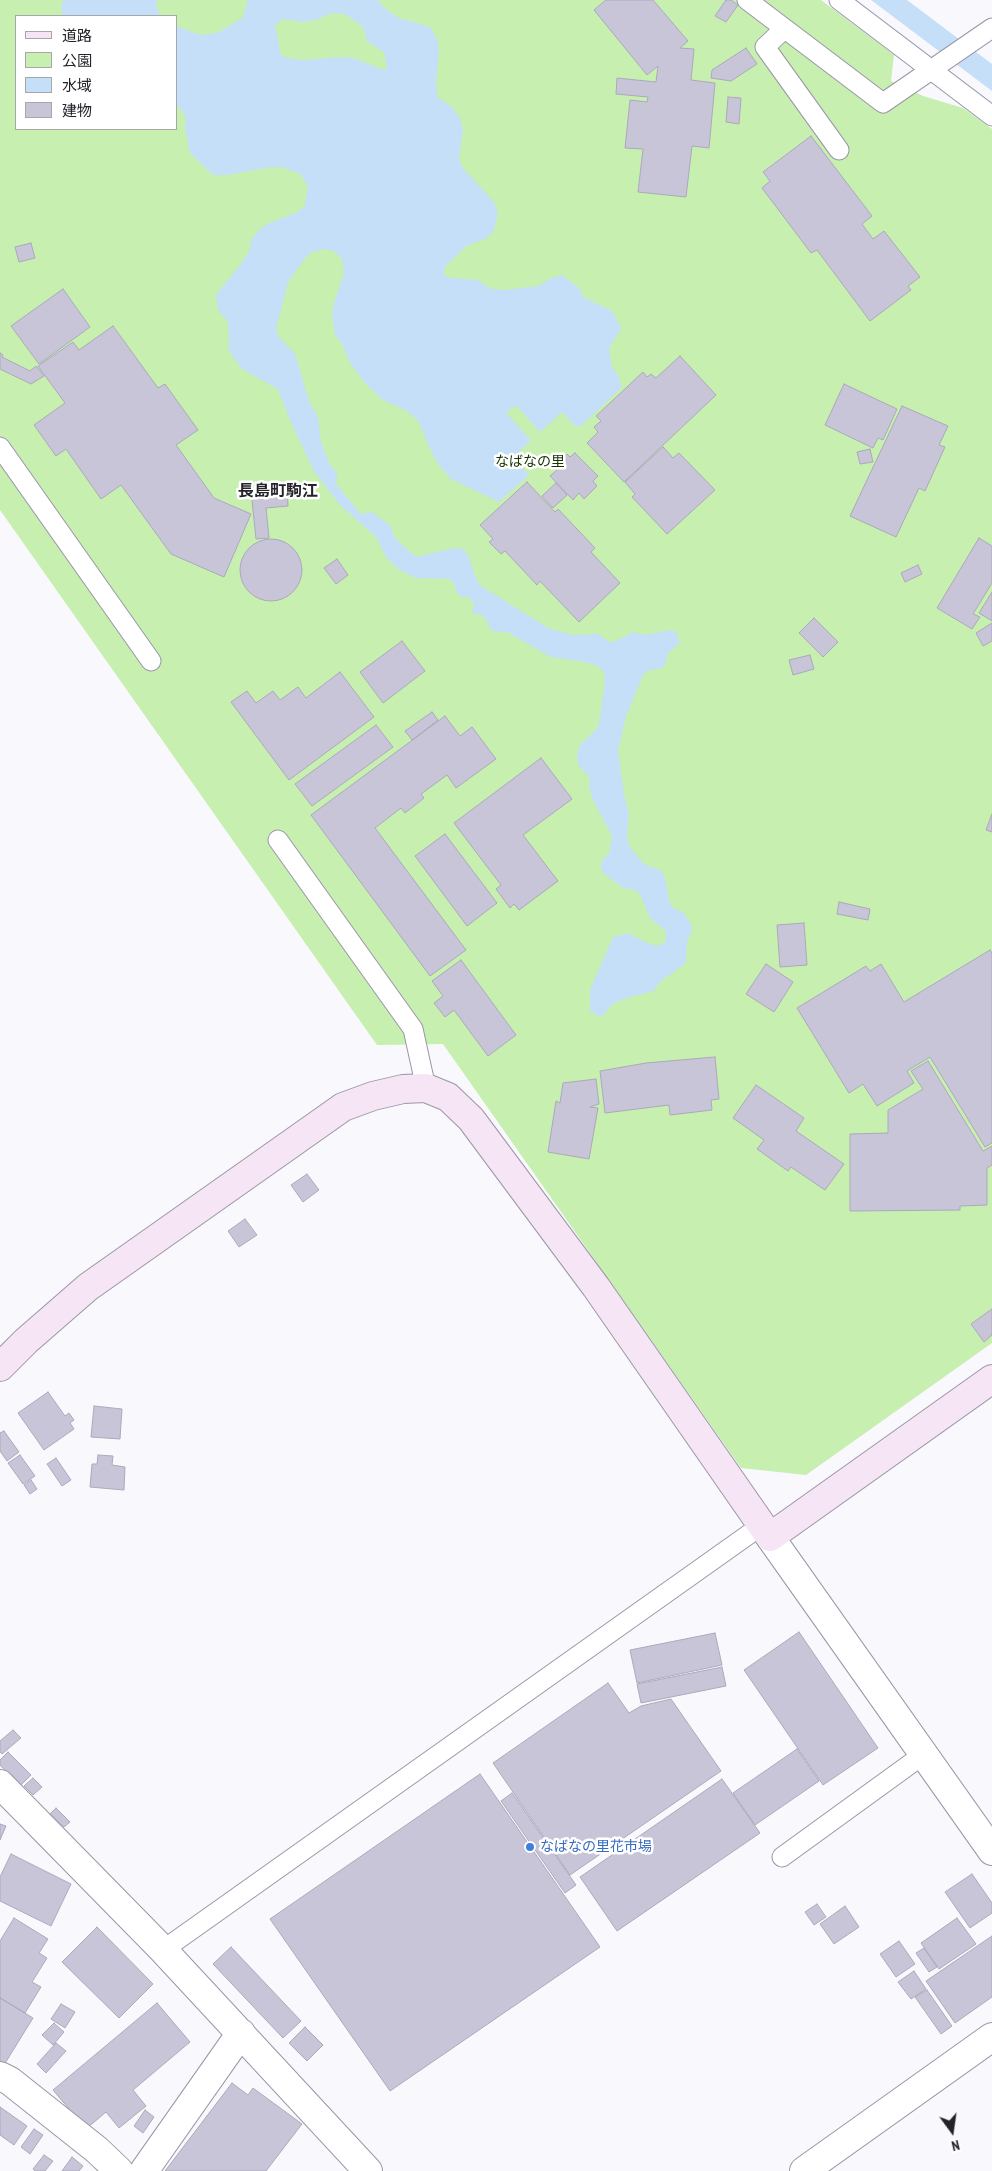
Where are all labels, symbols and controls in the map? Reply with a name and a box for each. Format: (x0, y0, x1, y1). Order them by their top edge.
legend (15, 15, 178, 130)
text: 道路 (62, 26, 92, 45)
text: 公園 (62, 51, 92, 70)
text: 水域 (62, 76, 92, 95)
text: 建物 (62, 101, 92, 120)
park label: なばなの里 (495, 454, 565, 470)
district label: 長島町駒江 (238, 481, 318, 501)
place label: なばなの里花市場 (540, 1839, 652, 1855)
marker: なばなの里花市場 (524, 1841, 536, 1853)
north arrow (927, 2106, 977, 2156)
text: N (950, 2136, 961, 2155)

